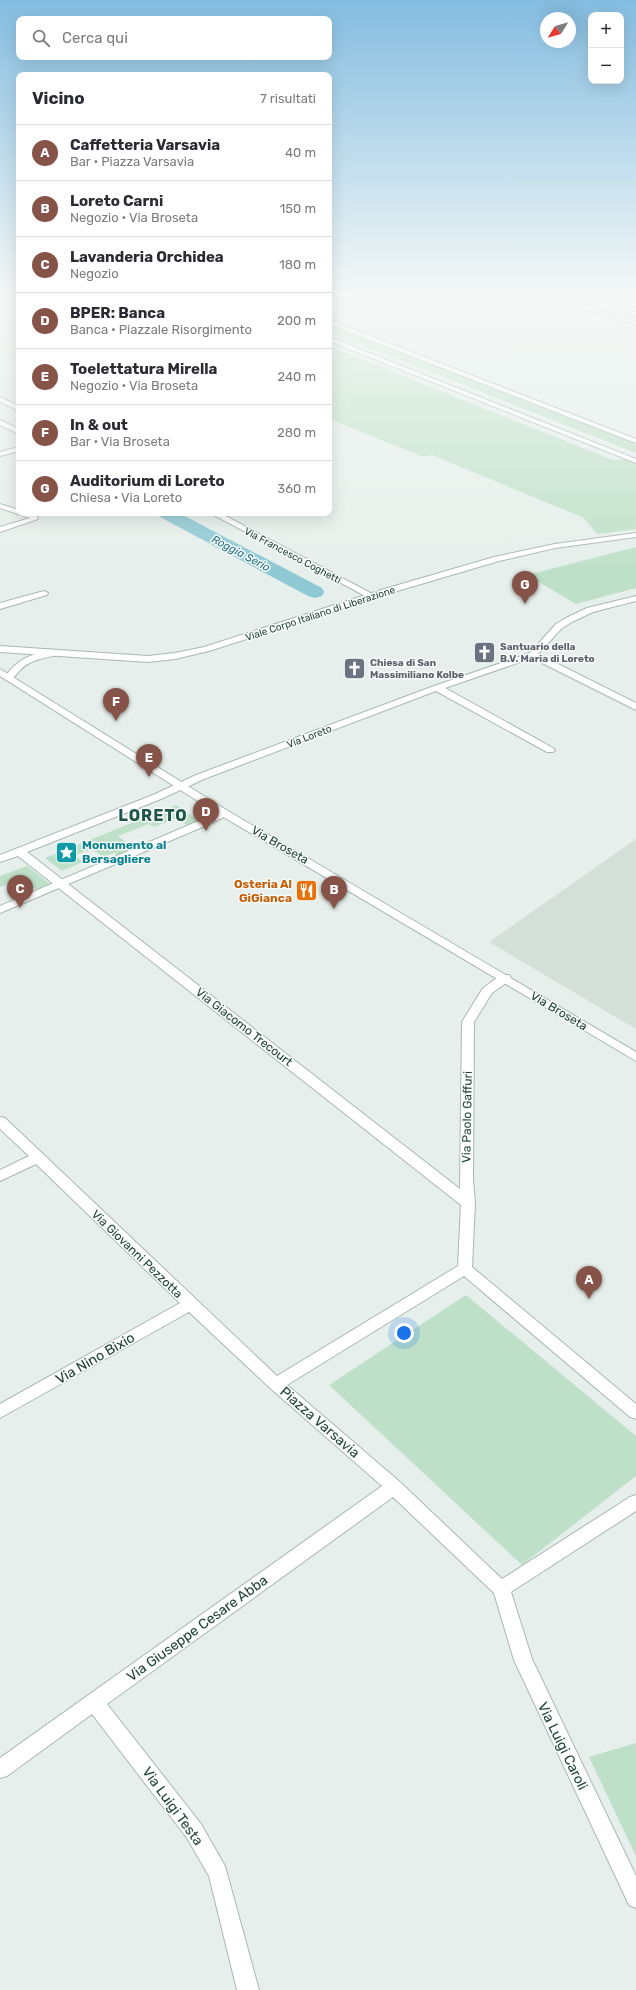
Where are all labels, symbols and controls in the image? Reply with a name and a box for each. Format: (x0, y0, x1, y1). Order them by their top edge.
north arrow (540, 12, 576, 48)
map controls (588, 12, 624, 84)
button: + (588, 12, 624, 48)
search box (16, 16, 332, 60)
icon: search (30, 27, 52, 49)
text: Cerca qui (62, 29, 128, 47)
button: − (588, 48, 624, 84)
text: Vicino (32, 88, 85, 108)
text: 7 risultati (260, 91, 316, 106)
text: Caffetteria Varsavia (70, 136, 220, 154)
text: A (40, 145, 50, 160)
text: 40 m (285, 145, 316, 160)
text: Bar · Piazza Varsavia (70, 154, 194, 169)
text: Loreto Carni (70, 192, 163, 210)
text: B (40, 201, 50, 216)
text: 150 m (280, 201, 316, 216)
text: Negozio · Via Broseta (70, 210, 198, 225)
text: Lavanderia Orchidea (70, 248, 224, 266)
text: C (40, 257, 50, 272)
text: 180 m (279, 257, 316, 272)
text: Negozio (70, 266, 119, 281)
text: BPER: Banca (70, 304, 165, 322)
text: D (40, 313, 50, 328)
text: 200 m (277, 313, 316, 328)
text: Banca · Piazzale Risorgimento (70, 322, 252, 337)
text: Toelettatura Mirella (70, 360, 217, 378)
text: E (41, 369, 49, 384)
text: 240 m (277, 369, 316, 384)
text: Negozio · Via Broseta (70, 378, 198, 393)
text: In & out (70, 416, 128, 434)
text: F (41, 425, 49, 440)
text: 280 m (277, 425, 316, 440)
text: Bar · Via Broseta (70, 434, 170, 449)
text: Auditorium di Loreto (70, 472, 225, 490)
text: G (40, 481, 50, 496)
text: 360 m (277, 481, 316, 496)
text: Chiesa · Via Loreto (70, 490, 182, 505)
street label: Via Francesco Coghetti (242, 525, 343, 587)
water label: Roggia Serio (209, 533, 272, 574)
pin: G (512, 571, 538, 604)
street label: Viale Corpo Italiano di Liberazione (244, 584, 397, 644)
church icon: Santuario della B.V. Maria di Loreto (471, 639, 497, 665)
place label: Santuario della B.V. Maria di Loreto (500, 641, 595, 665)
church icon: Chiesa di San Massimiliano Kolbe (342, 655, 368, 681)
place label: Chiesa di San Massimiliano Kolbe (370, 657, 464, 681)
pin: F (103, 688, 129, 721)
street label: Via Loreto (285, 723, 334, 751)
pin: E (136, 744, 162, 777)
pin: D (193, 798, 219, 831)
district label: LORETO (118, 806, 188, 825)
street label: Via Broseta (249, 823, 311, 867)
place label: Monumento al Bersagliere (82, 838, 166, 866)
place icon: Monumento al Bersagliere (54, 839, 80, 865)
pin: C (7, 875, 33, 908)
pin: B (321, 876, 347, 909)
place label: Osteria Al GiGianca (234, 877, 292, 905)
restaurant icon: Osteria Al GiGianca (294, 878, 320, 904)
street label: Via Giacomo Trecourt (193, 985, 295, 1069)
street label: Via Broseta (528, 989, 590, 1033)
street label: Via Paolo Gaffuri (459, 1071, 475, 1163)
street label: Via Giovanni Pezzotta (89, 1207, 185, 1301)
pin: A (576, 1266, 602, 1299)
your location (394, 1323, 414, 1343)
street label: Via Nino Bixio (53, 1329, 138, 1388)
street label: Piazza Varsavia (276, 1383, 363, 1462)
street label: Via Giuseppe Cesare Abba (124, 1572, 271, 1685)
street label: Via Luigi Caroli (534, 1700, 591, 1793)
street label: Via Luigi Testa (138, 1764, 207, 1849)

